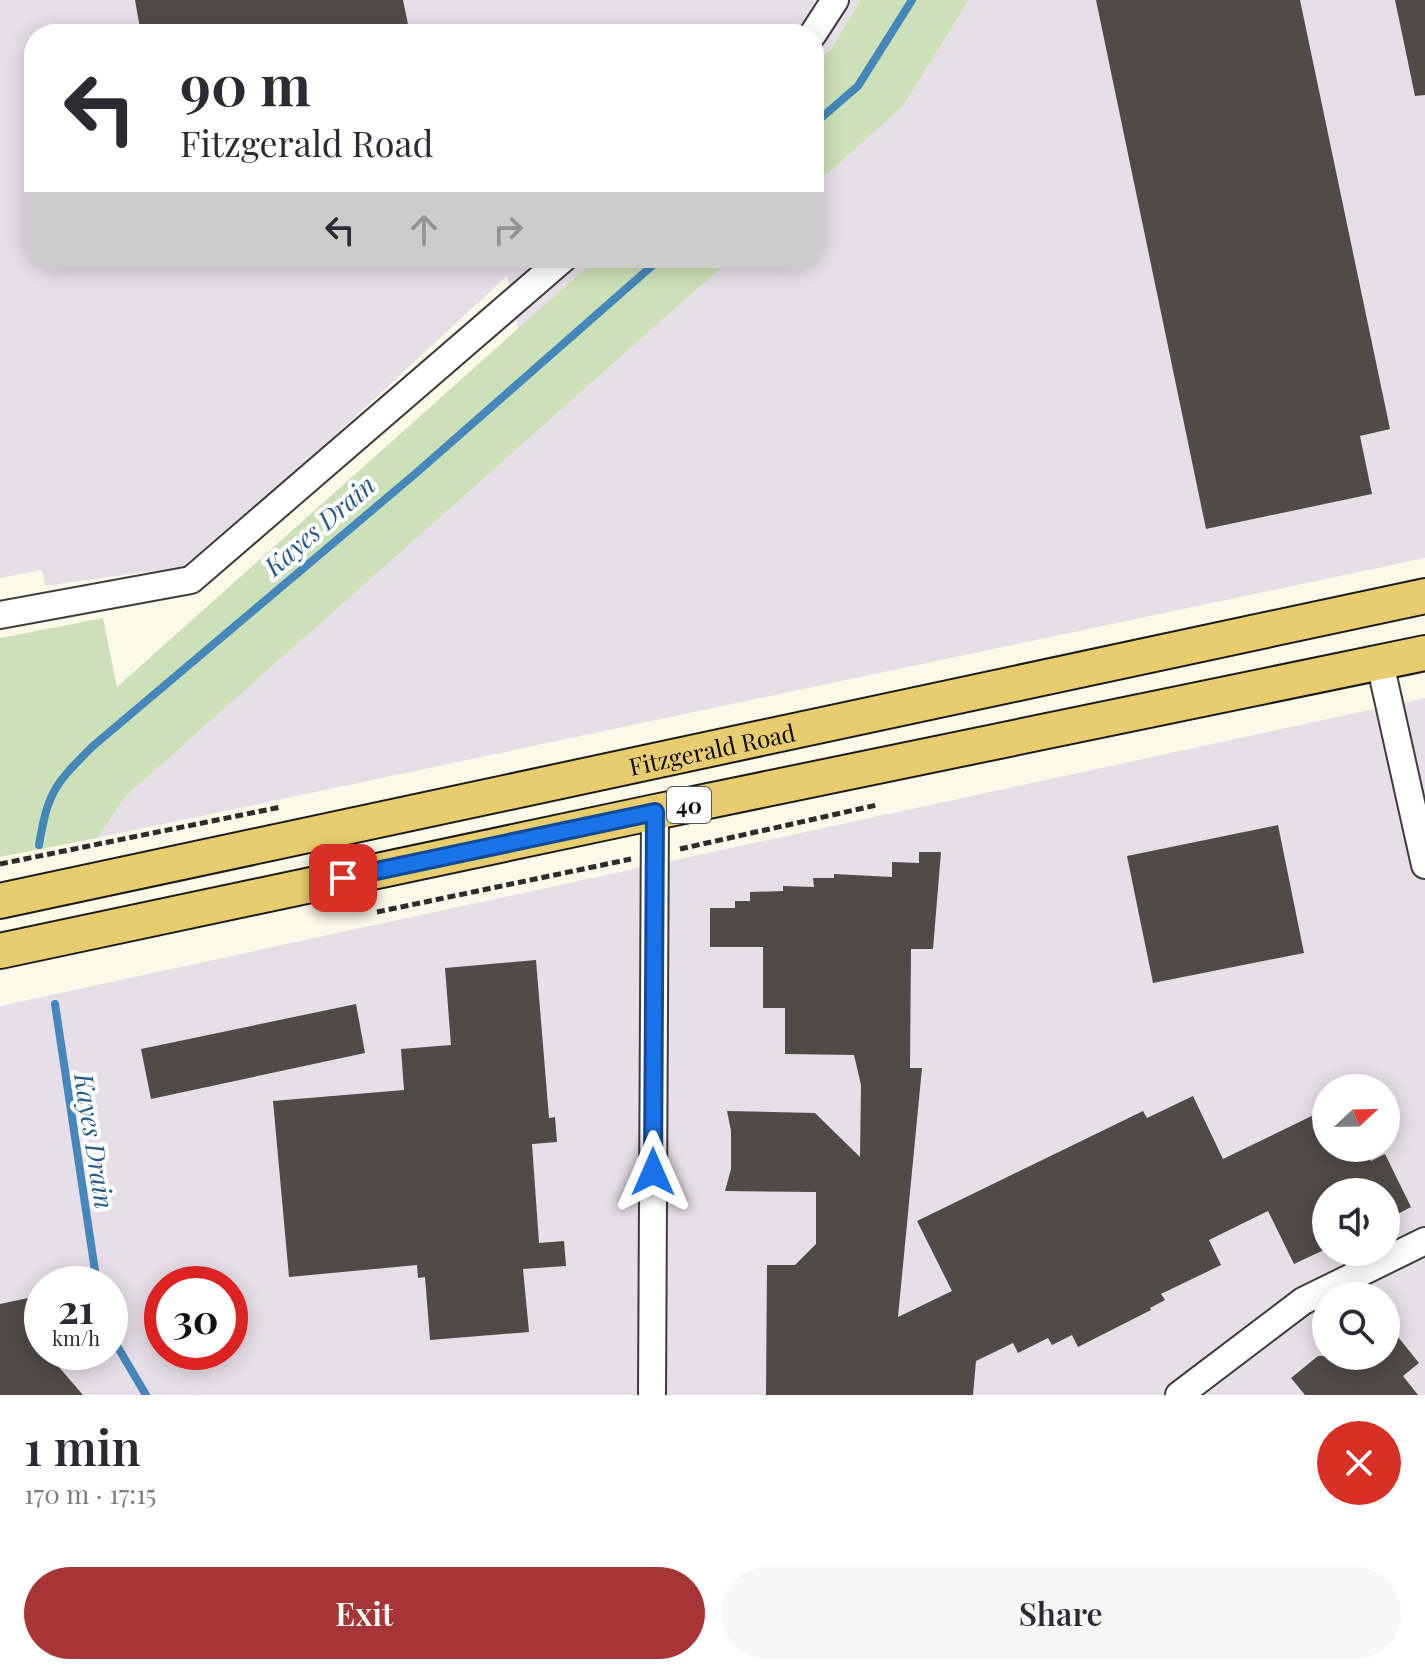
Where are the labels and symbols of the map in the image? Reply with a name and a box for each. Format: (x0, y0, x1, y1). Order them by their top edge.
water label: Kayes Drain (255, 467, 382, 584)
street label: Fitzgerald Road (626, 715, 798, 782)
road number: 40 (667, 787, 711, 823)
pin (309, 844, 377, 912)
water label: Kayes Drain (67, 1070, 123, 1211)
north arrow (1312, 1074, 1400, 1162)
position arrow (611, 1130, 695, 1214)
speed limit sign: 30 (144, 1266, 248, 1370)

